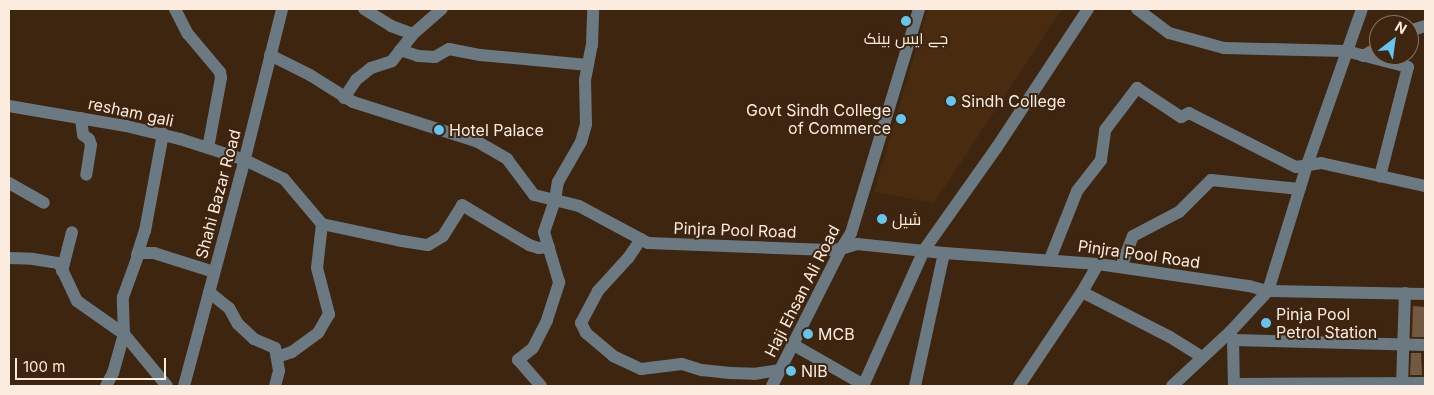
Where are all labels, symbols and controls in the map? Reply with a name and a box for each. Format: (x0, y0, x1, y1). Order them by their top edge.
marker: جے ایس بینک (900, 15, 912, 27)
north arrow (1369, 15, 1419, 65)
text: N (1392, 17, 1410, 37)
place label: جے ایس بینک (864, 28, 948, 48)
place label: Sindh College (961, 91, 1066, 111)
street label: resham gali (86, 94, 176, 130)
marker: Sindh College (945, 95, 957, 107)
place label: Govt Sindh College of Commerce (746, 100, 891, 138)
marker: Govt Sindh College of Commerce (895, 113, 907, 125)
place label: Hotel Palace (449, 120, 544, 140)
marker: Hotel Palace (433, 124, 445, 136)
street label: Shahi Bazar Road (192, 127, 244, 261)
place label: شیل (892, 209, 921, 229)
marker: شیل (876, 213, 888, 225)
street label: Pinjra Pool Road (673, 218, 797, 242)
street label: Haji Ehsan Ali Road (760, 222, 844, 360)
street label: Pinjra Pool Road (1077, 236, 1201, 272)
place label: Pinja Pool Petrol Station (1276, 304, 1377, 342)
marker: Pinja Pool Petrol Station (1260, 317, 1272, 329)
place label: MCB (818, 324, 855, 344)
marker: MCB (802, 328, 814, 340)
scale bar (18, 348, 169, 380)
text: 100 m (23, 357, 65, 376)
place label: NIB (801, 361, 828, 381)
marker: NIB (785, 365, 797, 377)

